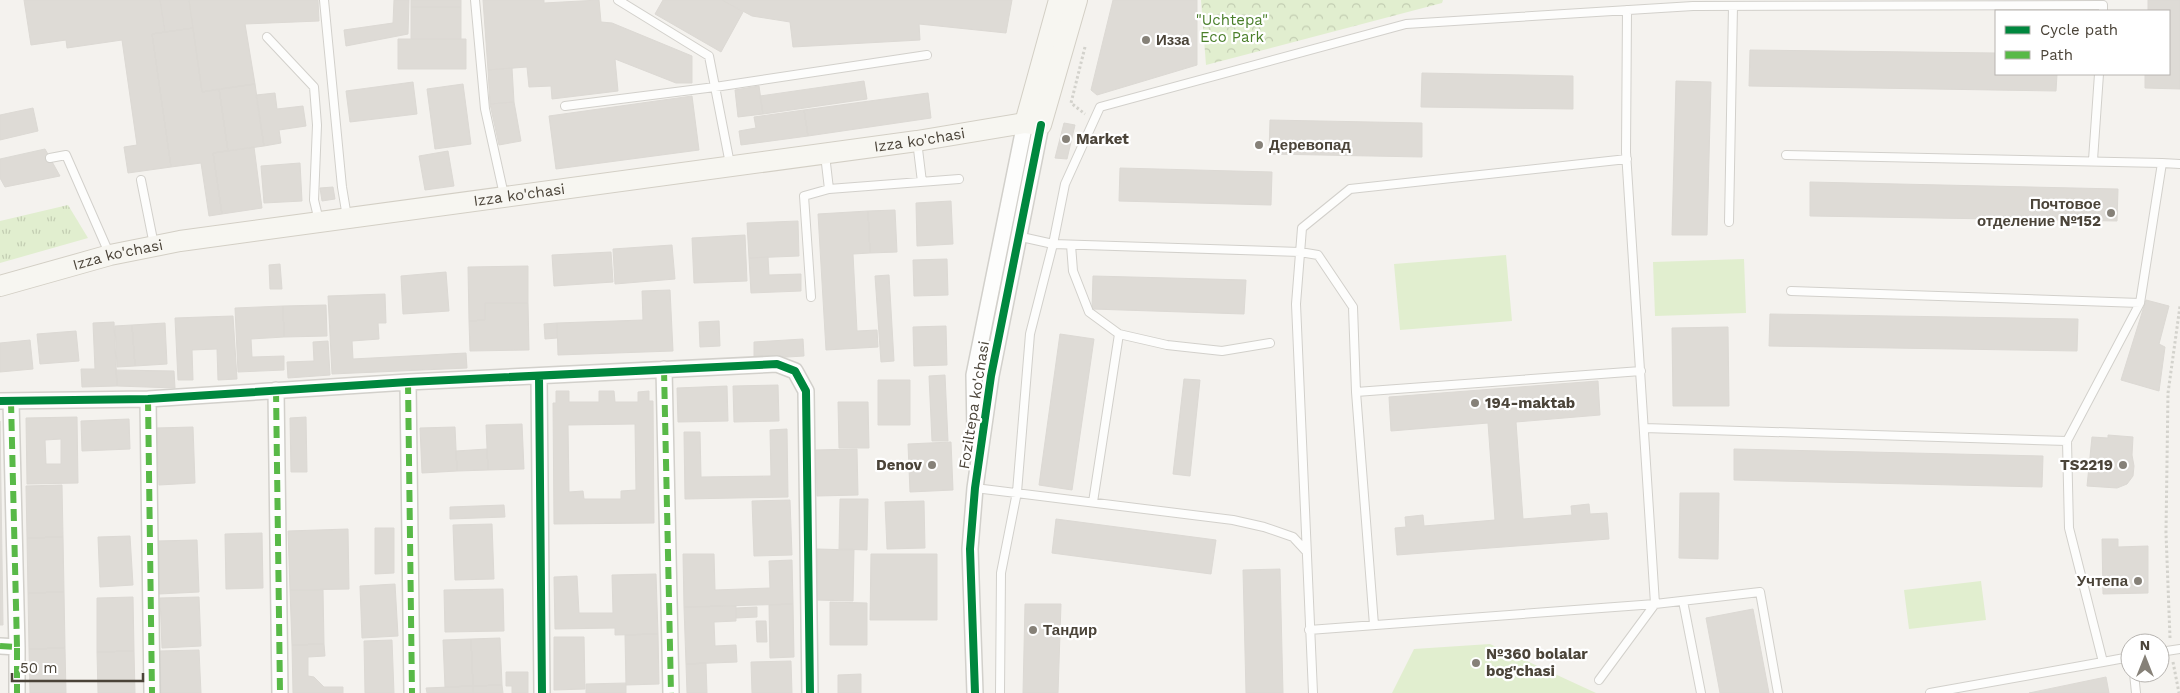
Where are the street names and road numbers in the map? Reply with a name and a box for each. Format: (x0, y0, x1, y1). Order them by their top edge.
street label: Izza ko'chasi (873, 124, 966, 156)
street label: Izza ko'chasi (472, 180, 566, 210)
street label: Izza ko'chasi (71, 236, 164, 274)
street label: Foziltepa ko'chasi (955, 340, 993, 470)

